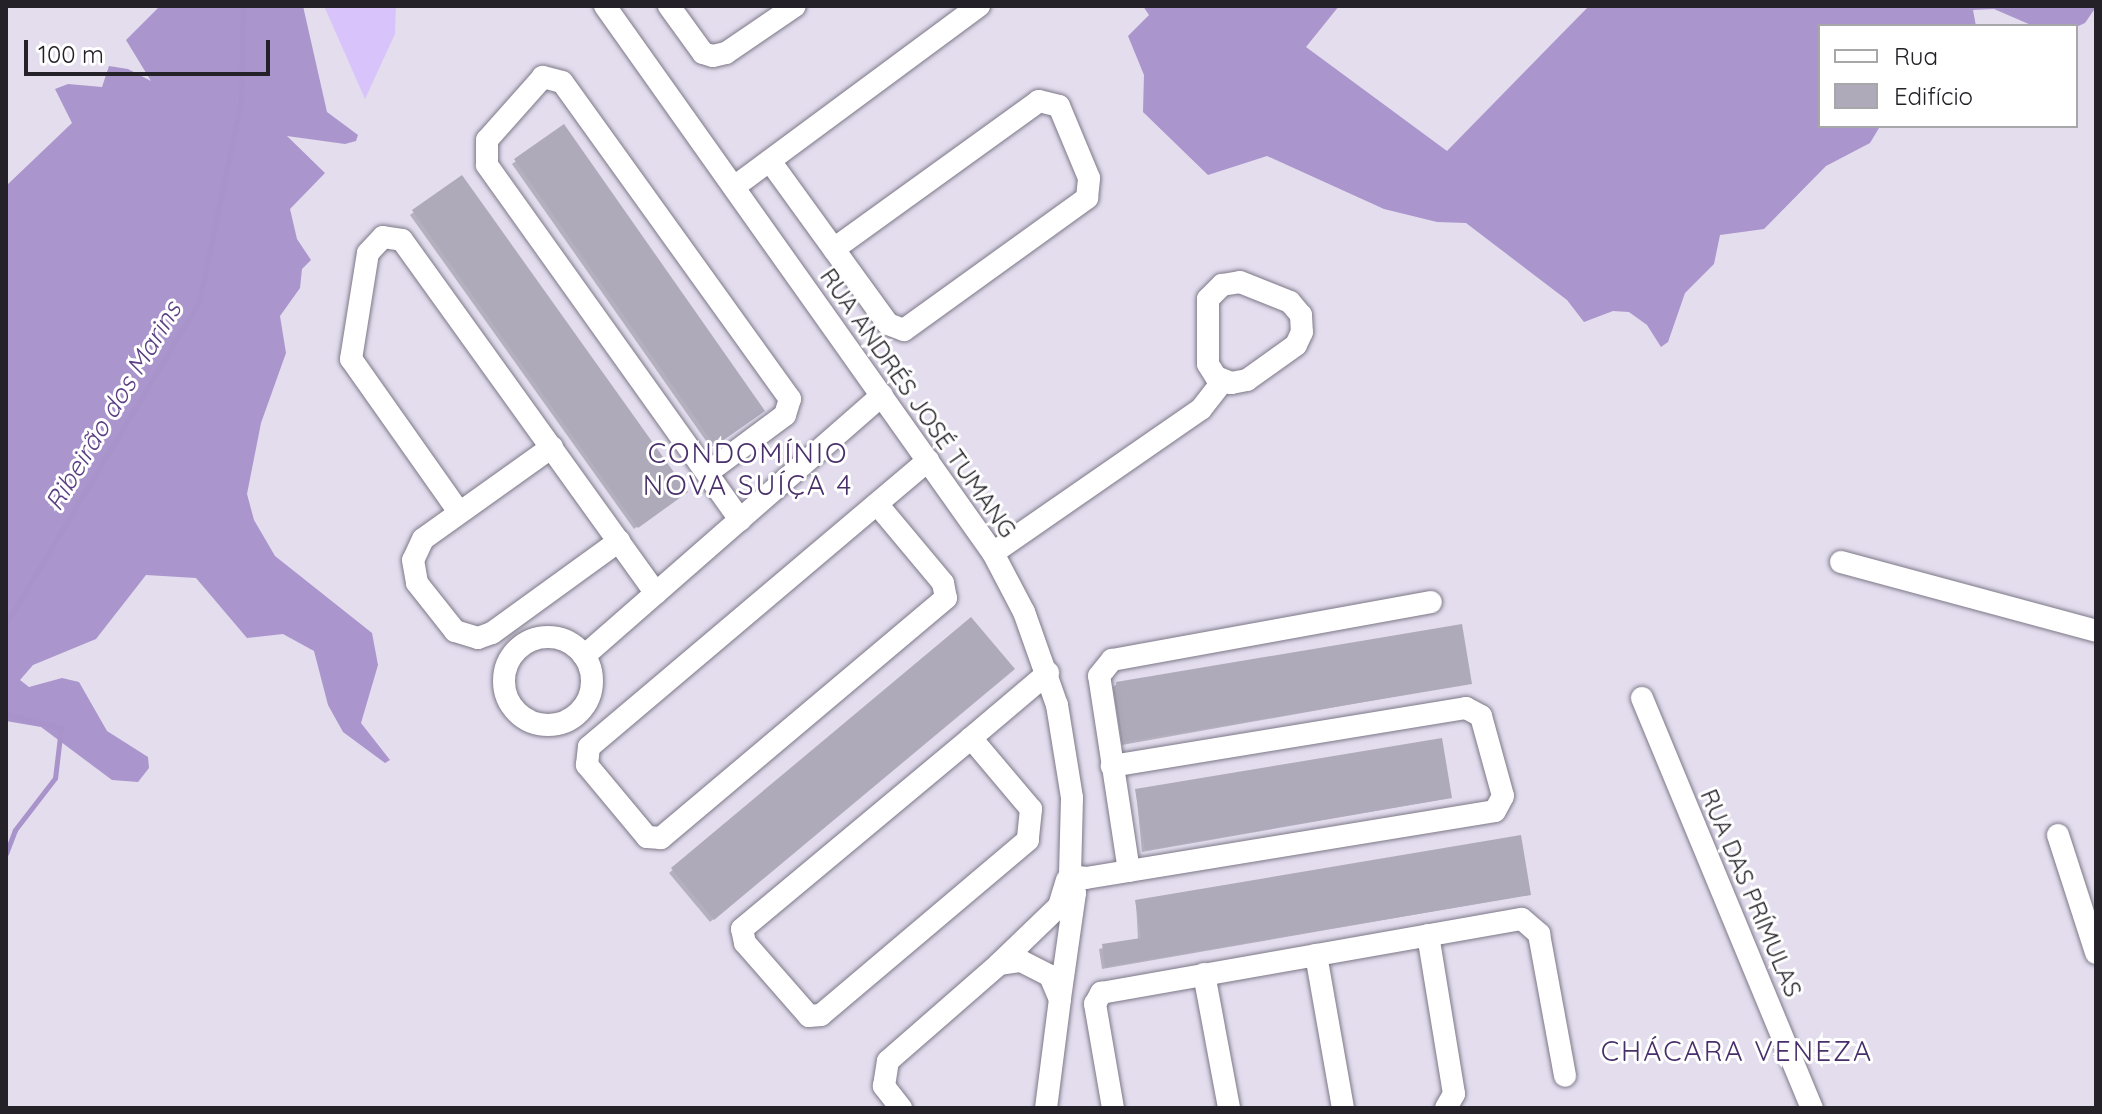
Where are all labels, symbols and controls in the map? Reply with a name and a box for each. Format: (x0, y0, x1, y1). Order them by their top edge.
scale bar (28, 24, 274, 74)
legend (1818, 24, 2078, 128)
text: 100 m (38, 39, 104, 69)
text: Rua (1894, 41, 1938, 71)
text: Edifício (1894, 81, 1973, 111)
street label: RUA ANDRÉS JOSÉ TUMANG (814, 263, 1022, 543)
water label: Ribeirão dos Marins (38, 296, 188, 516)
district label: CONDOMÍNIO NOVA SUÍÇA 4 (643, 436, 853, 502)
street label: RUA DAS PRÍMULAS (1694, 785, 1808, 1001)
district label: CHÁCARA VENEZA (1601, 1034, 1873, 1068)

